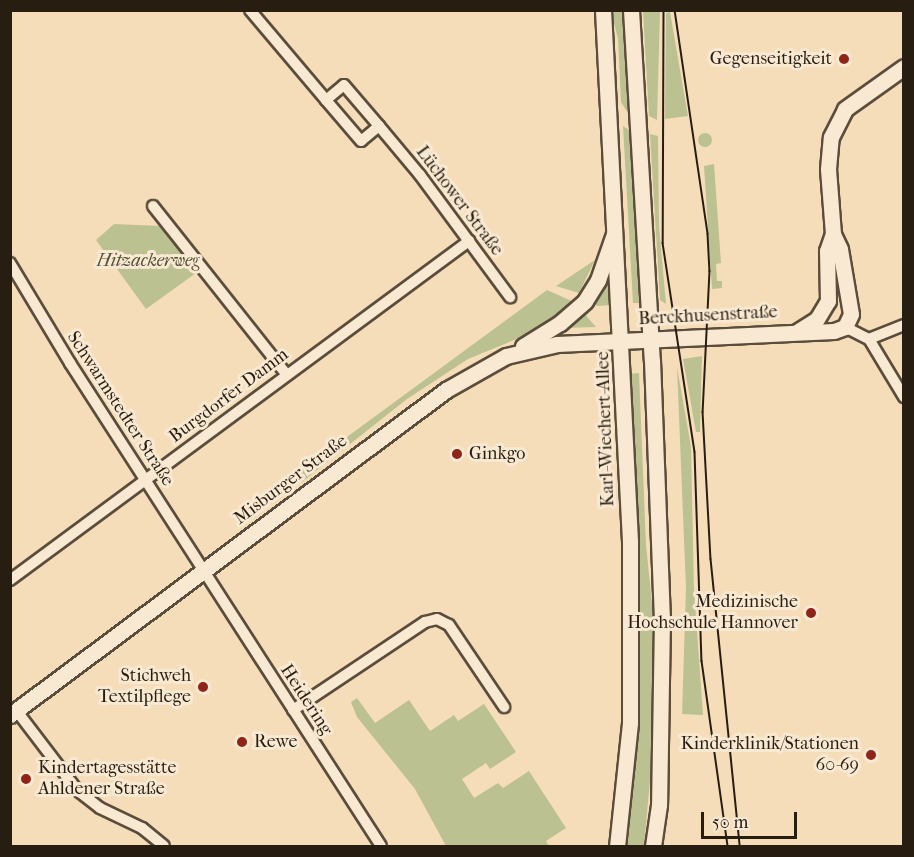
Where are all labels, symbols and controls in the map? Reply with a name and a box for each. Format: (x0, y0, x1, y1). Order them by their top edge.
place label: Gegenseitigkeit (710, 48, 832, 70)
marker: Gegenseitigkeit (837, 52, 851, 66)
street label: Lüchower Straße (411, 142, 507, 260)
park label: Hitzackerweg (97, 250, 199, 272)
street label: Berckhusenstraße (638, 302, 778, 330)
street label: Schwarmstedter Straße (62, 328, 178, 490)
street label: Burgdorfer Damm (165, 344, 293, 448)
street label: Karl-Wiechert-Allee (592, 351, 620, 507)
street label: Misburger Straße (230, 430, 352, 530)
place label: Ginkgo (469, 443, 525, 465)
marker: Ginkgo (450, 447, 464, 461)
place label: Medizinische Hochschule Hannover (627, 592, 798, 634)
marker: Medizinische Hochschule Hannover (802, 604, 820, 622)
street label: Heidering (275, 661, 337, 739)
place label: Stichweh Textilpflege (98, 666, 191, 708)
marker: Stichweh Textilpflege (196, 680, 210, 694)
place label: Rewe (254, 731, 298, 753)
place label: Kinderklinik/Stationen 60-69 (681, 734, 859, 777)
marker: Rewe (235, 735, 249, 749)
marker: Kinderklinik/Stationen 60-69 (864, 748, 878, 762)
place label: Kindertagesstätte Ahldener Straße (38, 758, 176, 800)
marker: Kindertagesstätte Ahldener Straße (19, 772, 33, 786)
scale bar (704, 800, 800, 838)
text: 50 m (712, 812, 748, 833)

